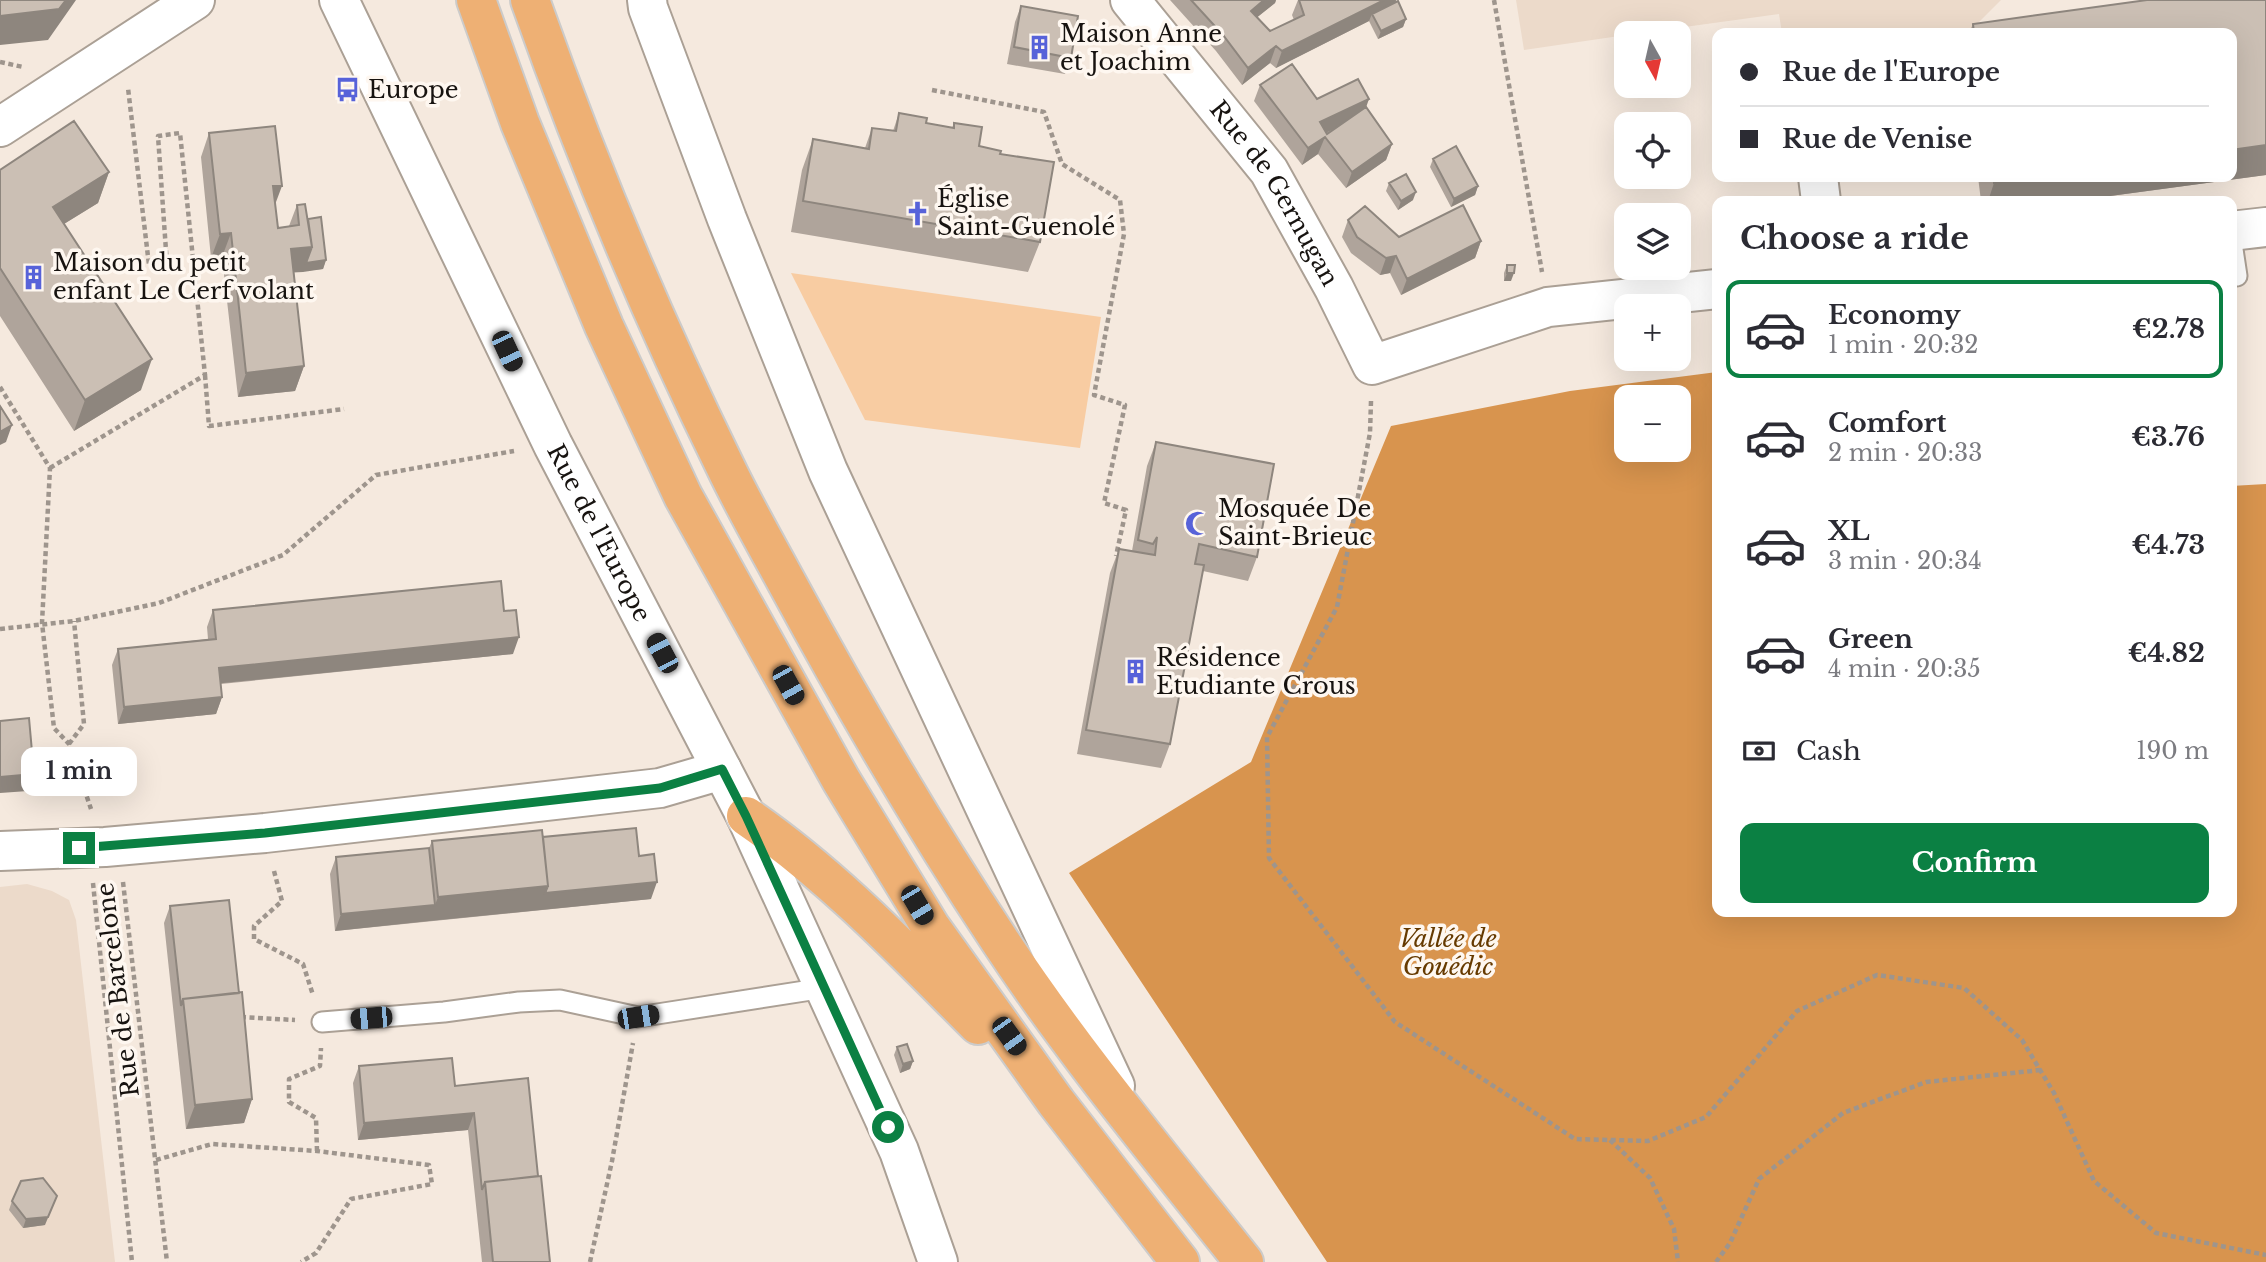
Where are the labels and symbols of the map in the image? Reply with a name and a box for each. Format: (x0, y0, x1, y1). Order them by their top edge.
place label: Maison Anne et Joachim (1060, 19, 1222, 76)
north arrow (1614, 21, 1690, 98)
building icon: Maison Anne et Joachim (1026, 34, 1054, 62)
place label: Europe (368, 75, 458, 104)
bus stop icon: Europe (334, 76, 362, 104)
street label: Rue de Gernugan (1204, 95, 1345, 291)
place label: Église Saint-Guenolé (937, 184, 1115, 241)
church icon: Église Saint-Guenolé (903, 199, 931, 227)
place label: Maison du petit enfant Le Cerf volant (53, 248, 314, 305)
building icon: Maison du petit enfant Le Cerf volant (19, 263, 47, 291)
car (489, 328, 526, 374)
street label: Rue de l'Europe (541, 439, 657, 626)
place label: Mosquée De Saint-Brieuc (1218, 494, 1372, 551)
mosque icon: Mosquée De Saint-Brieuc (1184, 509, 1212, 537)
car (643, 630, 682, 676)
place label: Résidence Etudiante Crous (1156, 643, 1356, 700)
building icon: Résidence Etudiante Crous (1122, 658, 1150, 686)
car (769, 662, 808, 708)
callout: 1 min (21, 746, 137, 796)
route end (63, 832, 95, 864)
street label: Rue de Barcelone (90, 881, 145, 1099)
car (898, 882, 937, 928)
park label: Vallée de Gouédic (1399, 924, 1497, 981)
car (616, 1003, 661, 1031)
car (350, 1006, 393, 1030)
car (989, 1013, 1030, 1059)
route start (872, 1111, 904, 1143)

